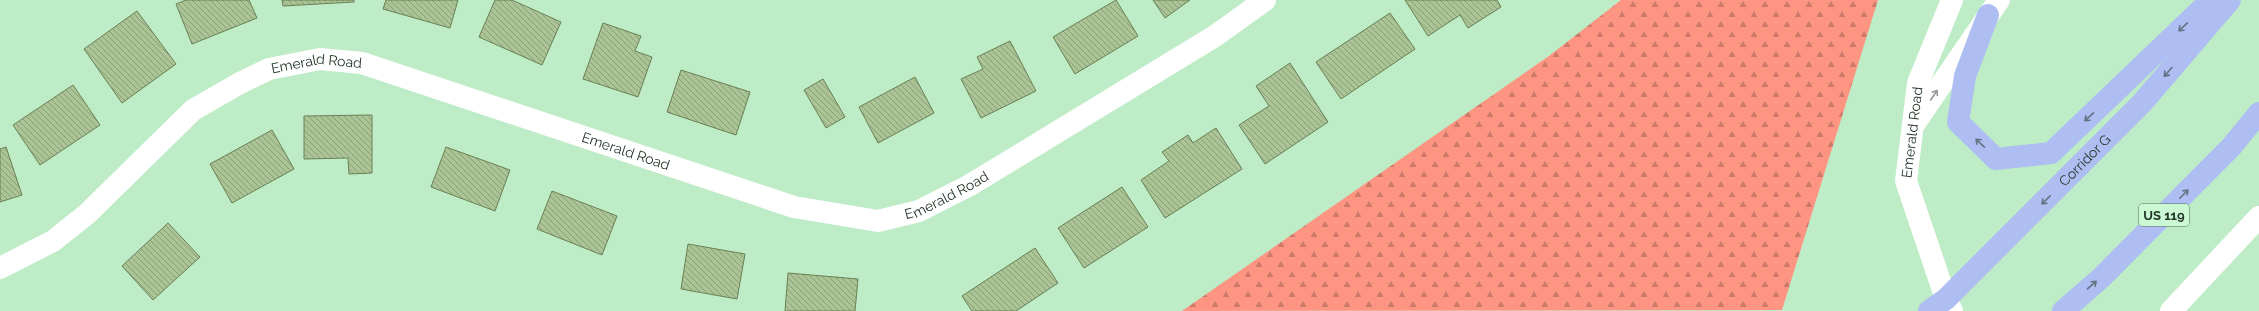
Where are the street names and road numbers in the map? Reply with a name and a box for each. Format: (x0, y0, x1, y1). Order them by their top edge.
street label: Emerald Road (270, 51, 363, 76)
street label: Emerald Road (1898, 86, 1925, 179)
street label: Emerald Road (580, 129, 672, 173)
street label: Corridor G (2056, 131, 2114, 189)
street label: Emerald Road (903, 168, 991, 222)
road number: US 119 (2139, 204, 2189, 226)

